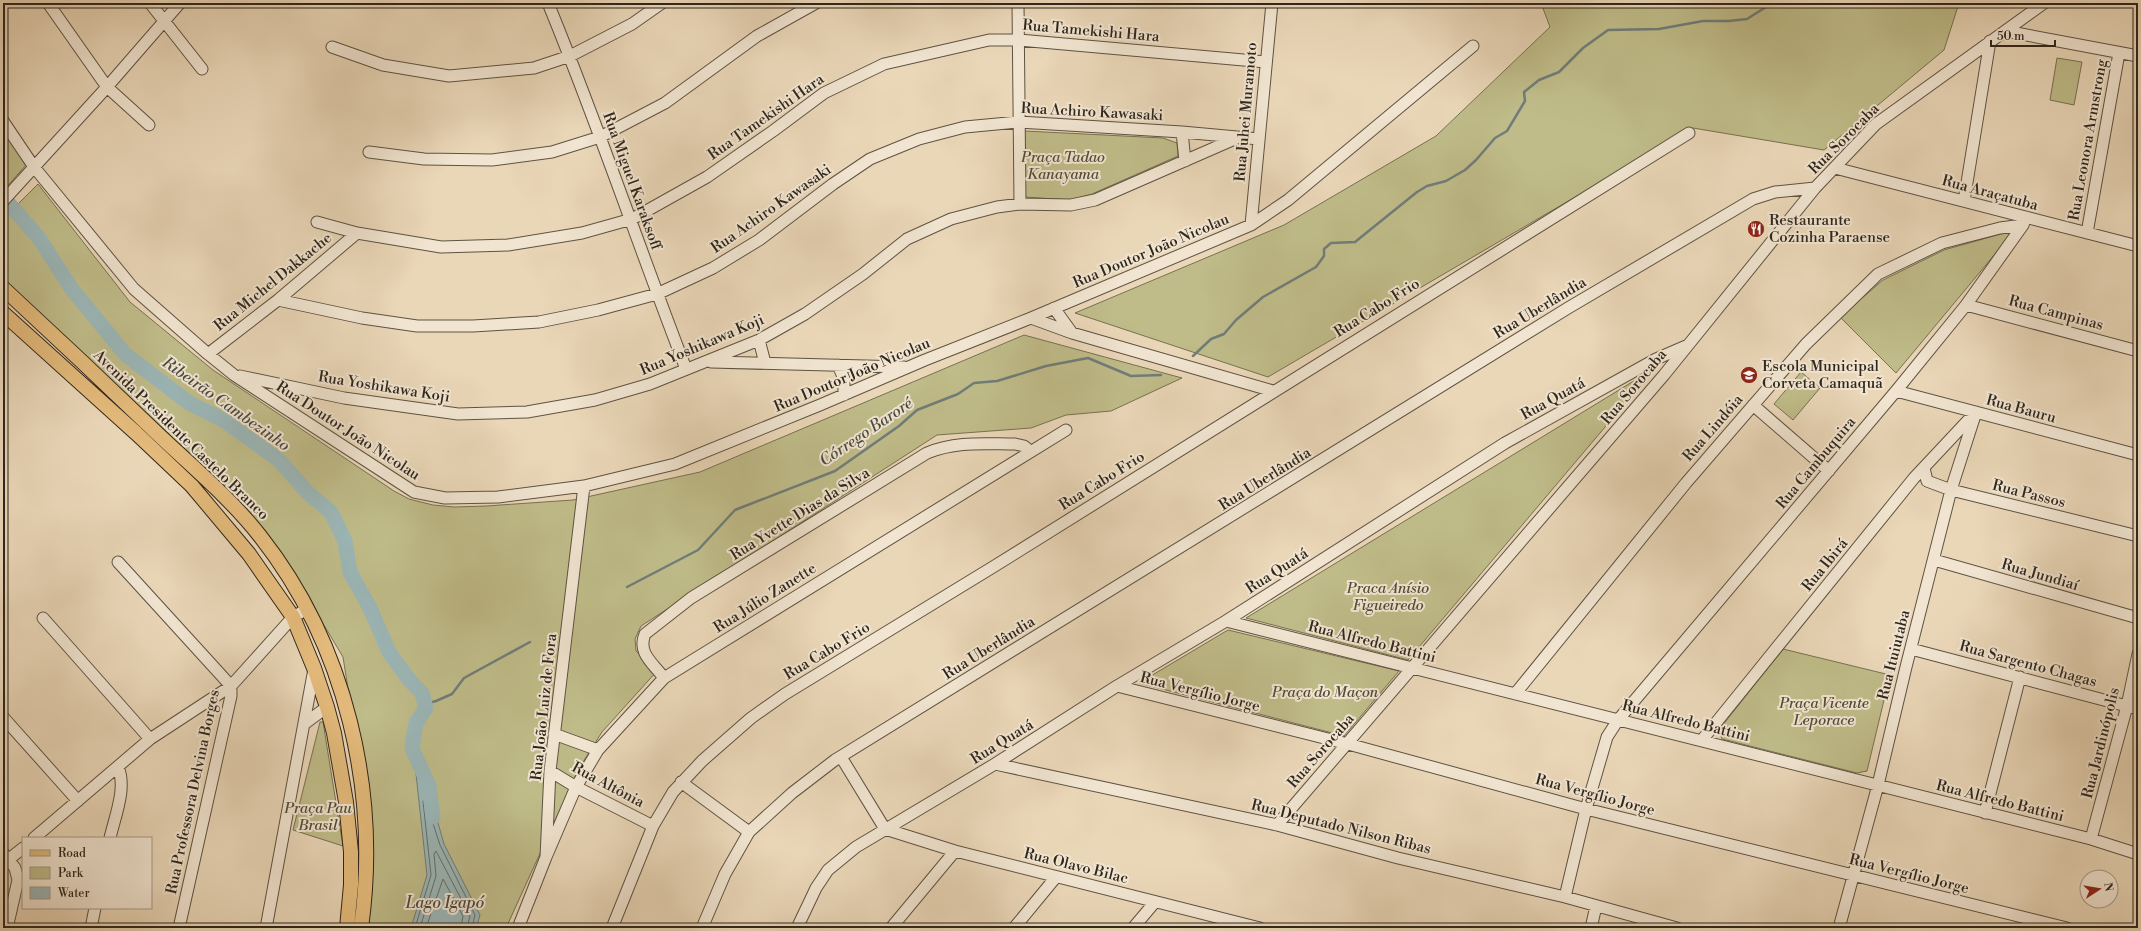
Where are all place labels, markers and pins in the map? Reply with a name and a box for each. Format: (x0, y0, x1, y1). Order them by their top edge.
place label: Restaurante Cozinha Paraense (1769, 211, 1890, 247)
restaurant icon: Restaurante Cozinha Paraense (1746, 219, 1766, 239)
place label: Escola Municipal Corveta Camaquã (1762, 357, 1883, 393)
school or university icon: Escola Municipal Corveta Camaquã (1739, 365, 1759, 385)

